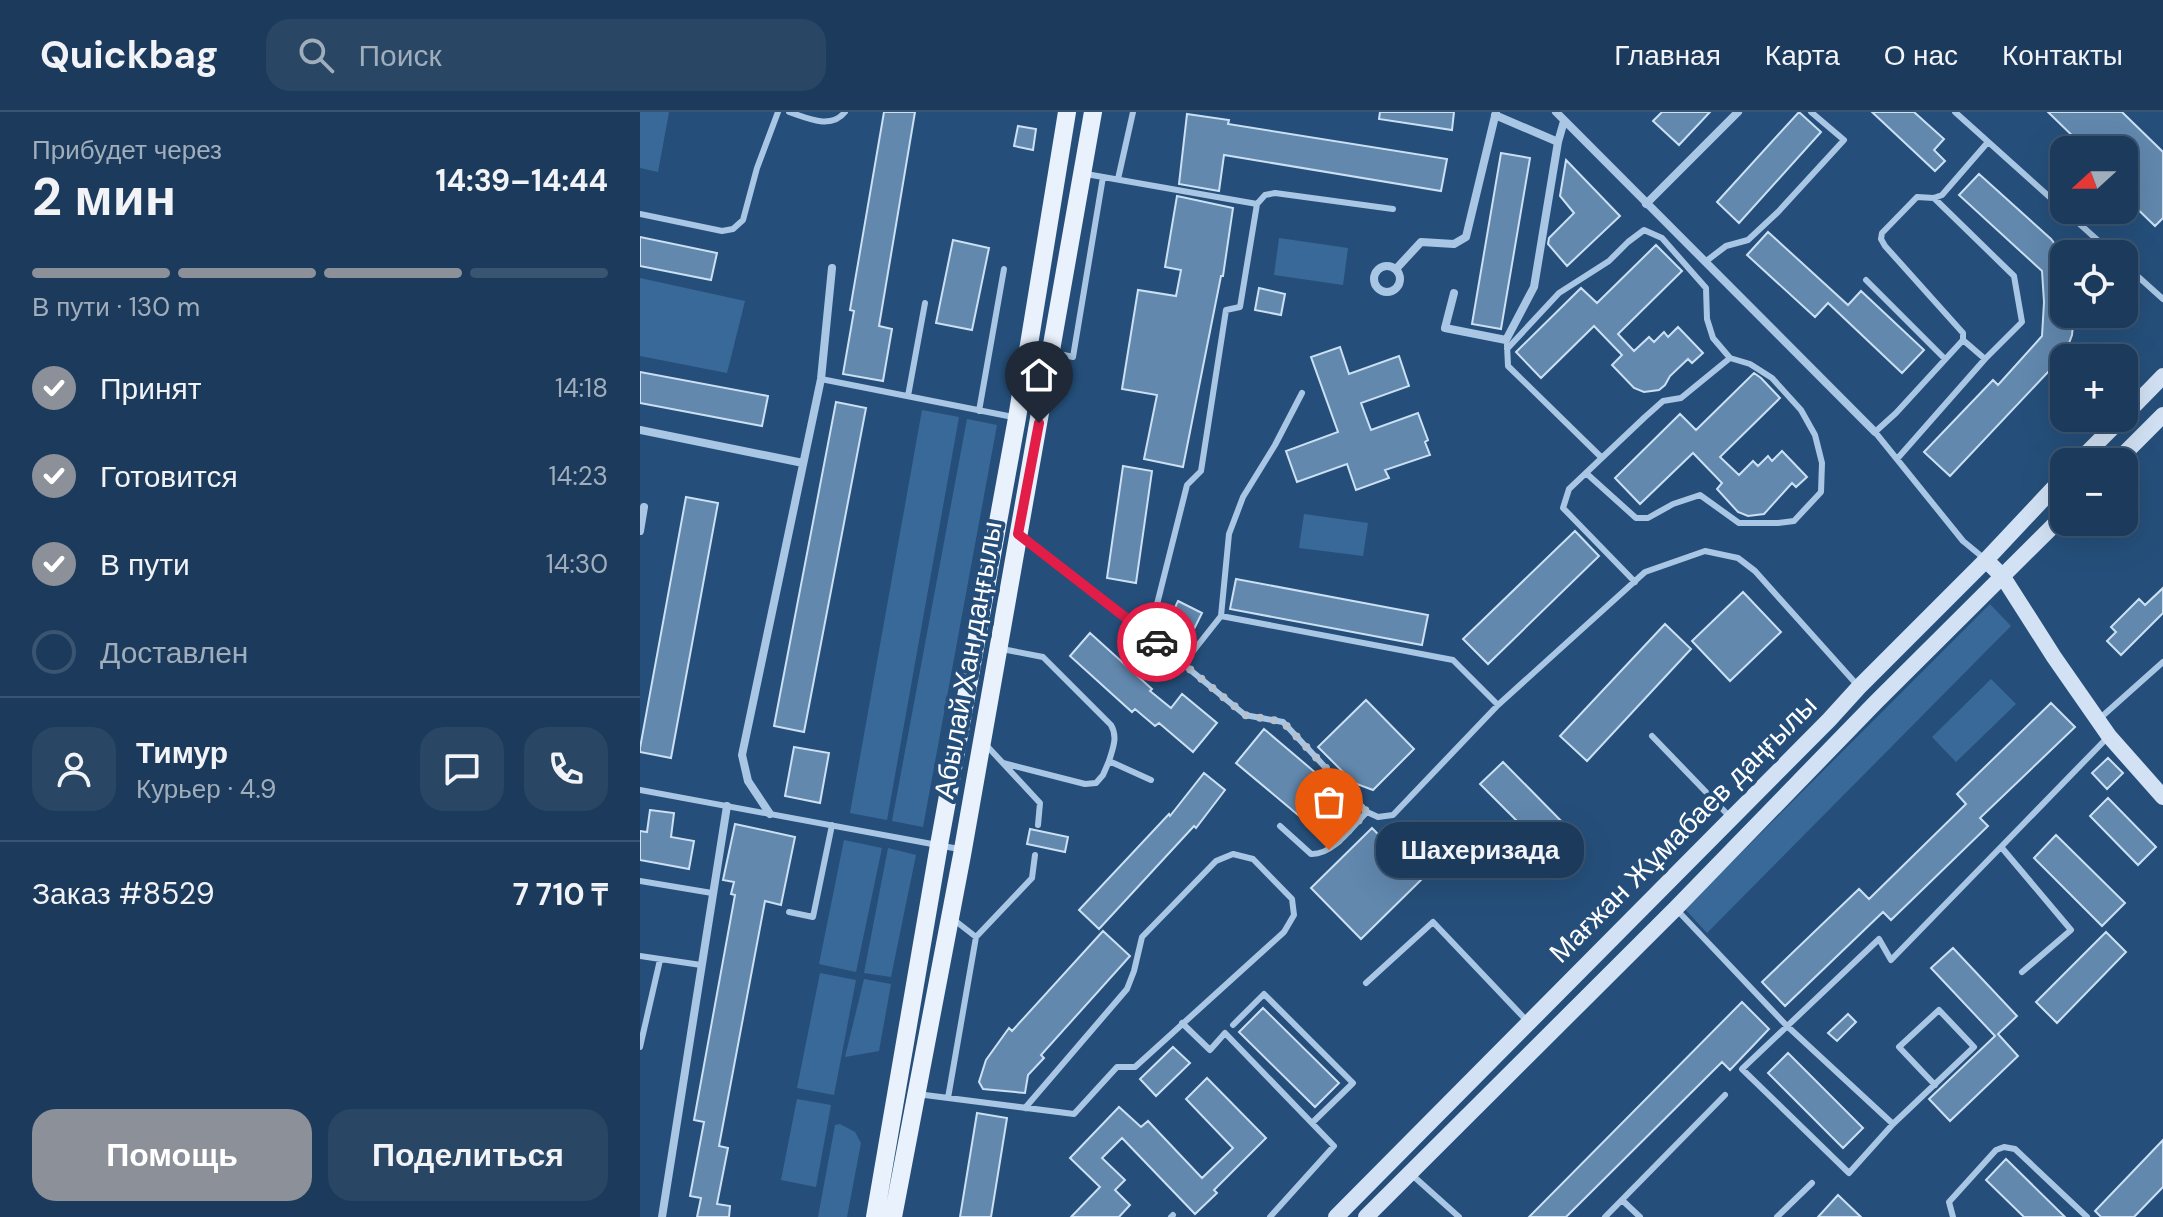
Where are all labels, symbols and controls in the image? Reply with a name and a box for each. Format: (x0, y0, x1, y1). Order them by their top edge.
search box (266, 19, 826, 91)
text: Quickbag (40, 30, 218, 80)
icon: search (294, 33, 338, 77)
text: Поиск (358, 36, 442, 75)
text: Главная (1614, 37, 1721, 74)
text: Карта (1765, 37, 1840, 74)
text: О нас (1884, 37, 1958, 74)
text: Контакты (2002, 37, 2123, 74)
text: Прибудет через (32, 133, 222, 167)
north arrow (2050, 136, 2138, 224)
map controls (2050, 136, 2138, 536)
text: 14:39–14:44 (436, 161, 608, 200)
text: 2 мин (32, 163, 176, 231)
button: locate (2050, 240, 2138, 328)
text: В пути · 130 m (32, 290, 200, 324)
pin (1005, 341, 1073, 423)
button: + (2050, 344, 2138, 432)
icon: home (1017, 353, 1061, 397)
icon: check (32, 366, 76, 410)
text: Принят (100, 369, 202, 408)
text: 14:18 (555, 371, 608, 405)
button: − (2050, 448, 2138, 536)
icon: check (32, 454, 76, 498)
text: Готовится (100, 457, 238, 496)
text: 14:23 (549, 459, 608, 493)
street label: Абылай Хан даңғылы (925, 518, 1011, 802)
icon: check (32, 542, 76, 586)
text: В пути (100, 545, 190, 584)
text: 14:30 (546, 547, 608, 581)
courier (1117, 602, 1197, 682)
icon: car (1135, 620, 1179, 664)
text: Доставлен (100, 633, 248, 672)
street label: Мағжан Жұмабаев даңғылы (1541, 687, 1825, 971)
button: person (32, 727, 116, 811)
button: chat (420, 727, 504, 811)
button: phone (524, 727, 608, 811)
text: Тимур (136, 733, 228, 772)
pin (1295, 768, 1363, 850)
text: Курьер · 4.9 (136, 772, 276, 806)
icon: bag (1307, 780, 1351, 824)
callout: Шахеризада (1377, 822, 1585, 878)
text: Шахеризада (1401, 833, 1559, 867)
text: Заказ #8529 (32, 874, 215, 913)
text: 7 710 ₸ (513, 875, 608, 914)
button: Помощь (32, 1109, 312, 1201)
button: Поделиться (328, 1109, 608, 1201)

